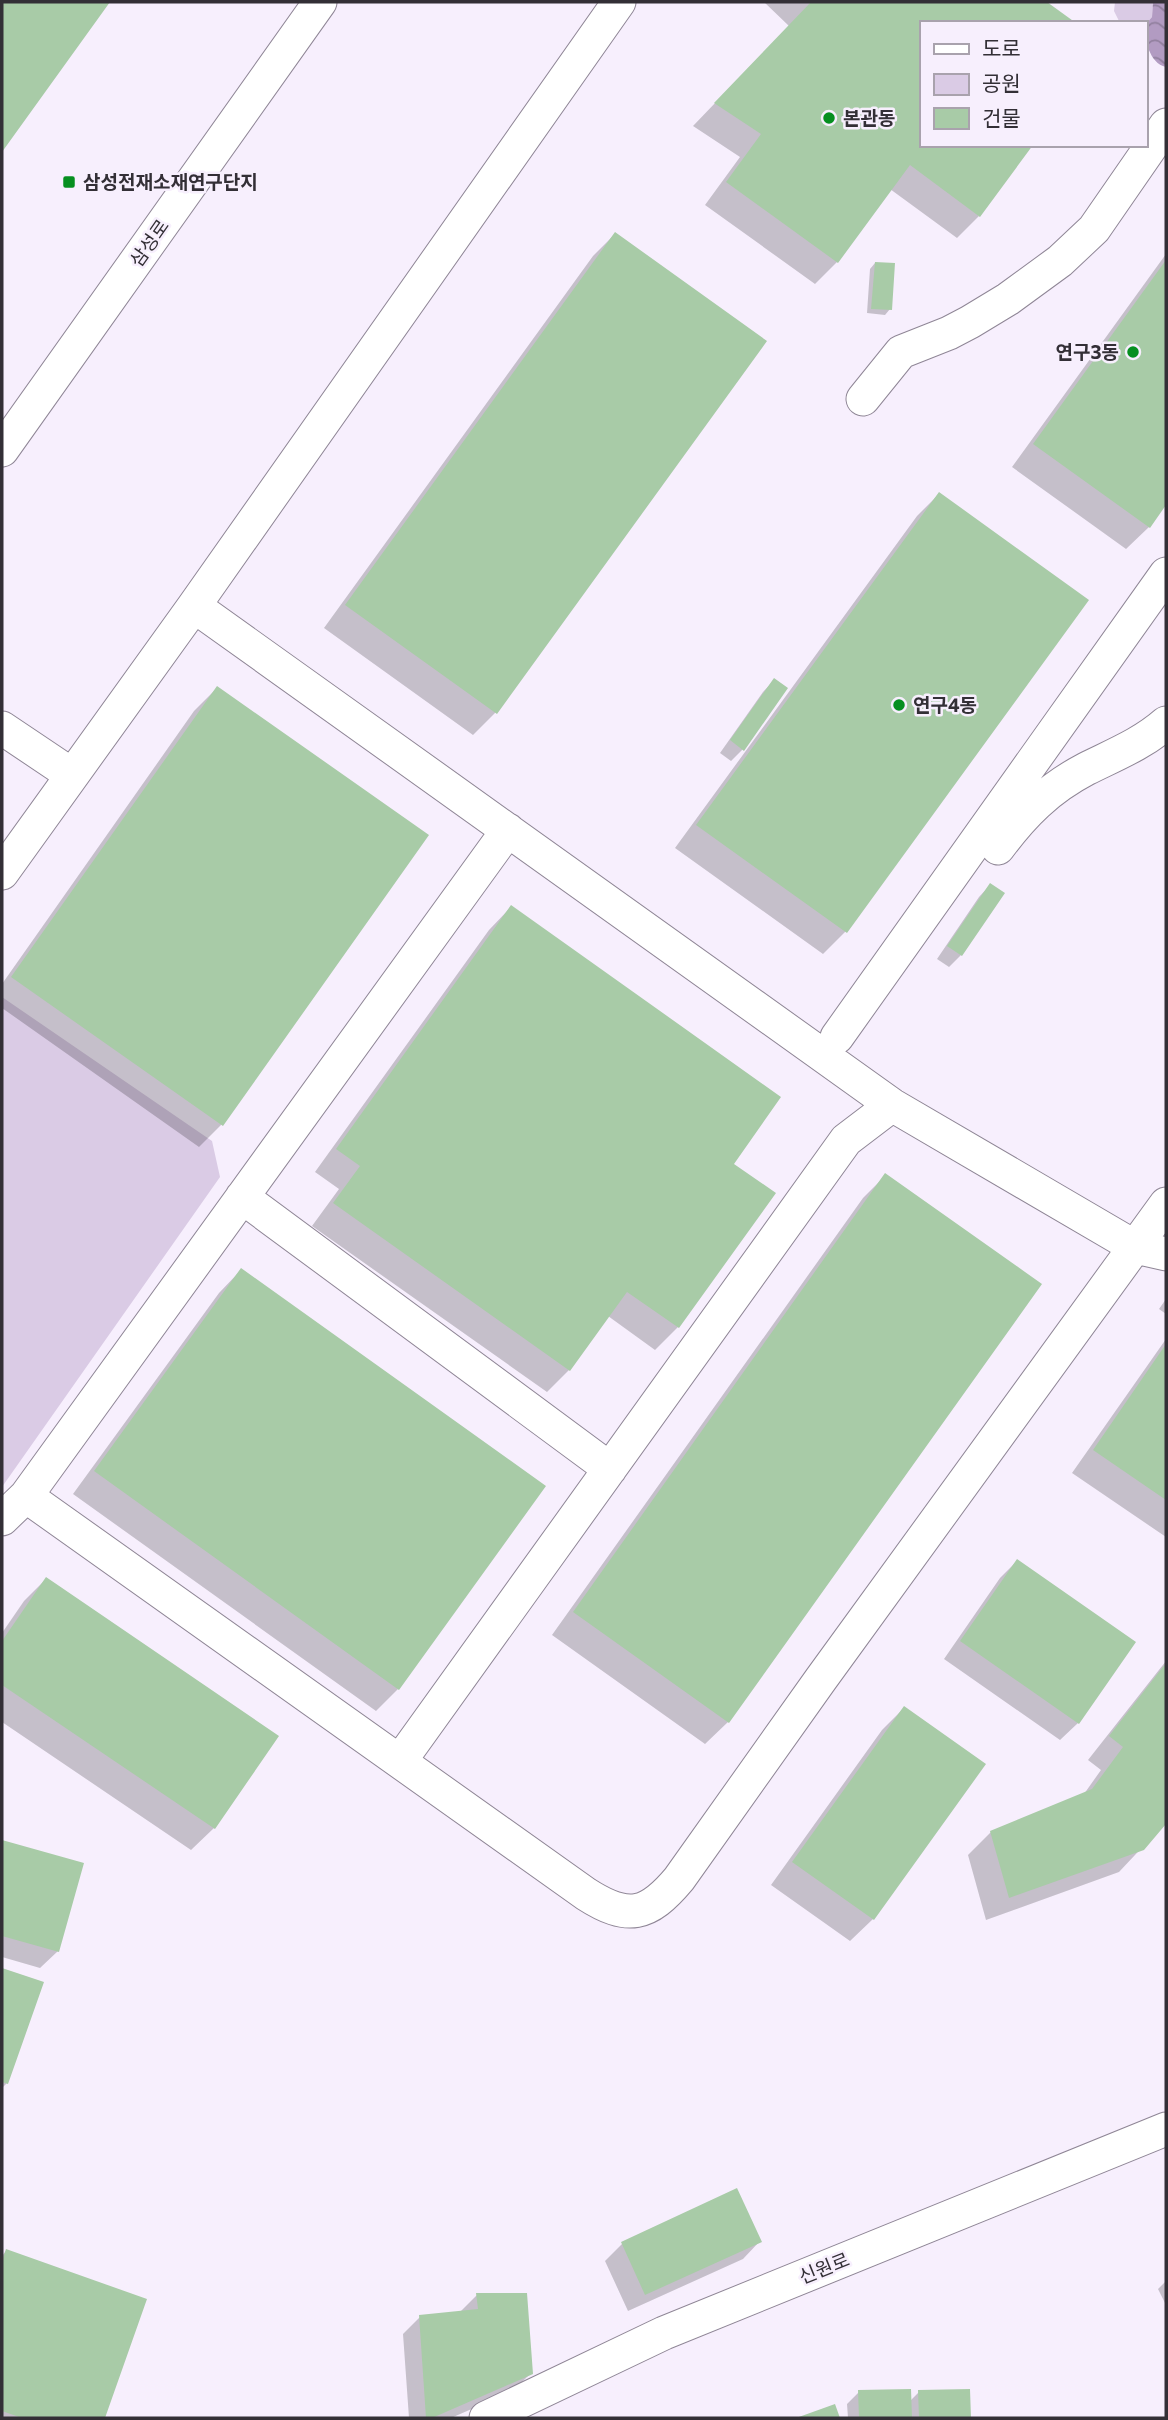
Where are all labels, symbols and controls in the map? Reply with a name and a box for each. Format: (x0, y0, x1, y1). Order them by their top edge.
legend (920, 21, 1147, 147)
text: 도로 (982, 35, 1021, 60)
text: 공원 (982, 70, 1021, 95)
text: 건물 (982, 105, 1021, 130)
place label: 본관동 (843, 106, 895, 129)
marker: 본관동 (821, 110, 837, 126)
place label: 삼성전재소재연구단지 (83, 170, 258, 193)
marker: 삼성전재소재연구단지 (61, 174, 77, 190)
street label: 삼성로 (124, 215, 173, 271)
place label: 연구3동 (1055, 340, 1119, 363)
marker: 연구3동 (1125, 344, 1141, 360)
place label: 연구4동 (913, 693, 977, 716)
marker: 연구4동 (891, 697, 907, 713)
street label: 신원로 (795, 2247, 852, 2288)

